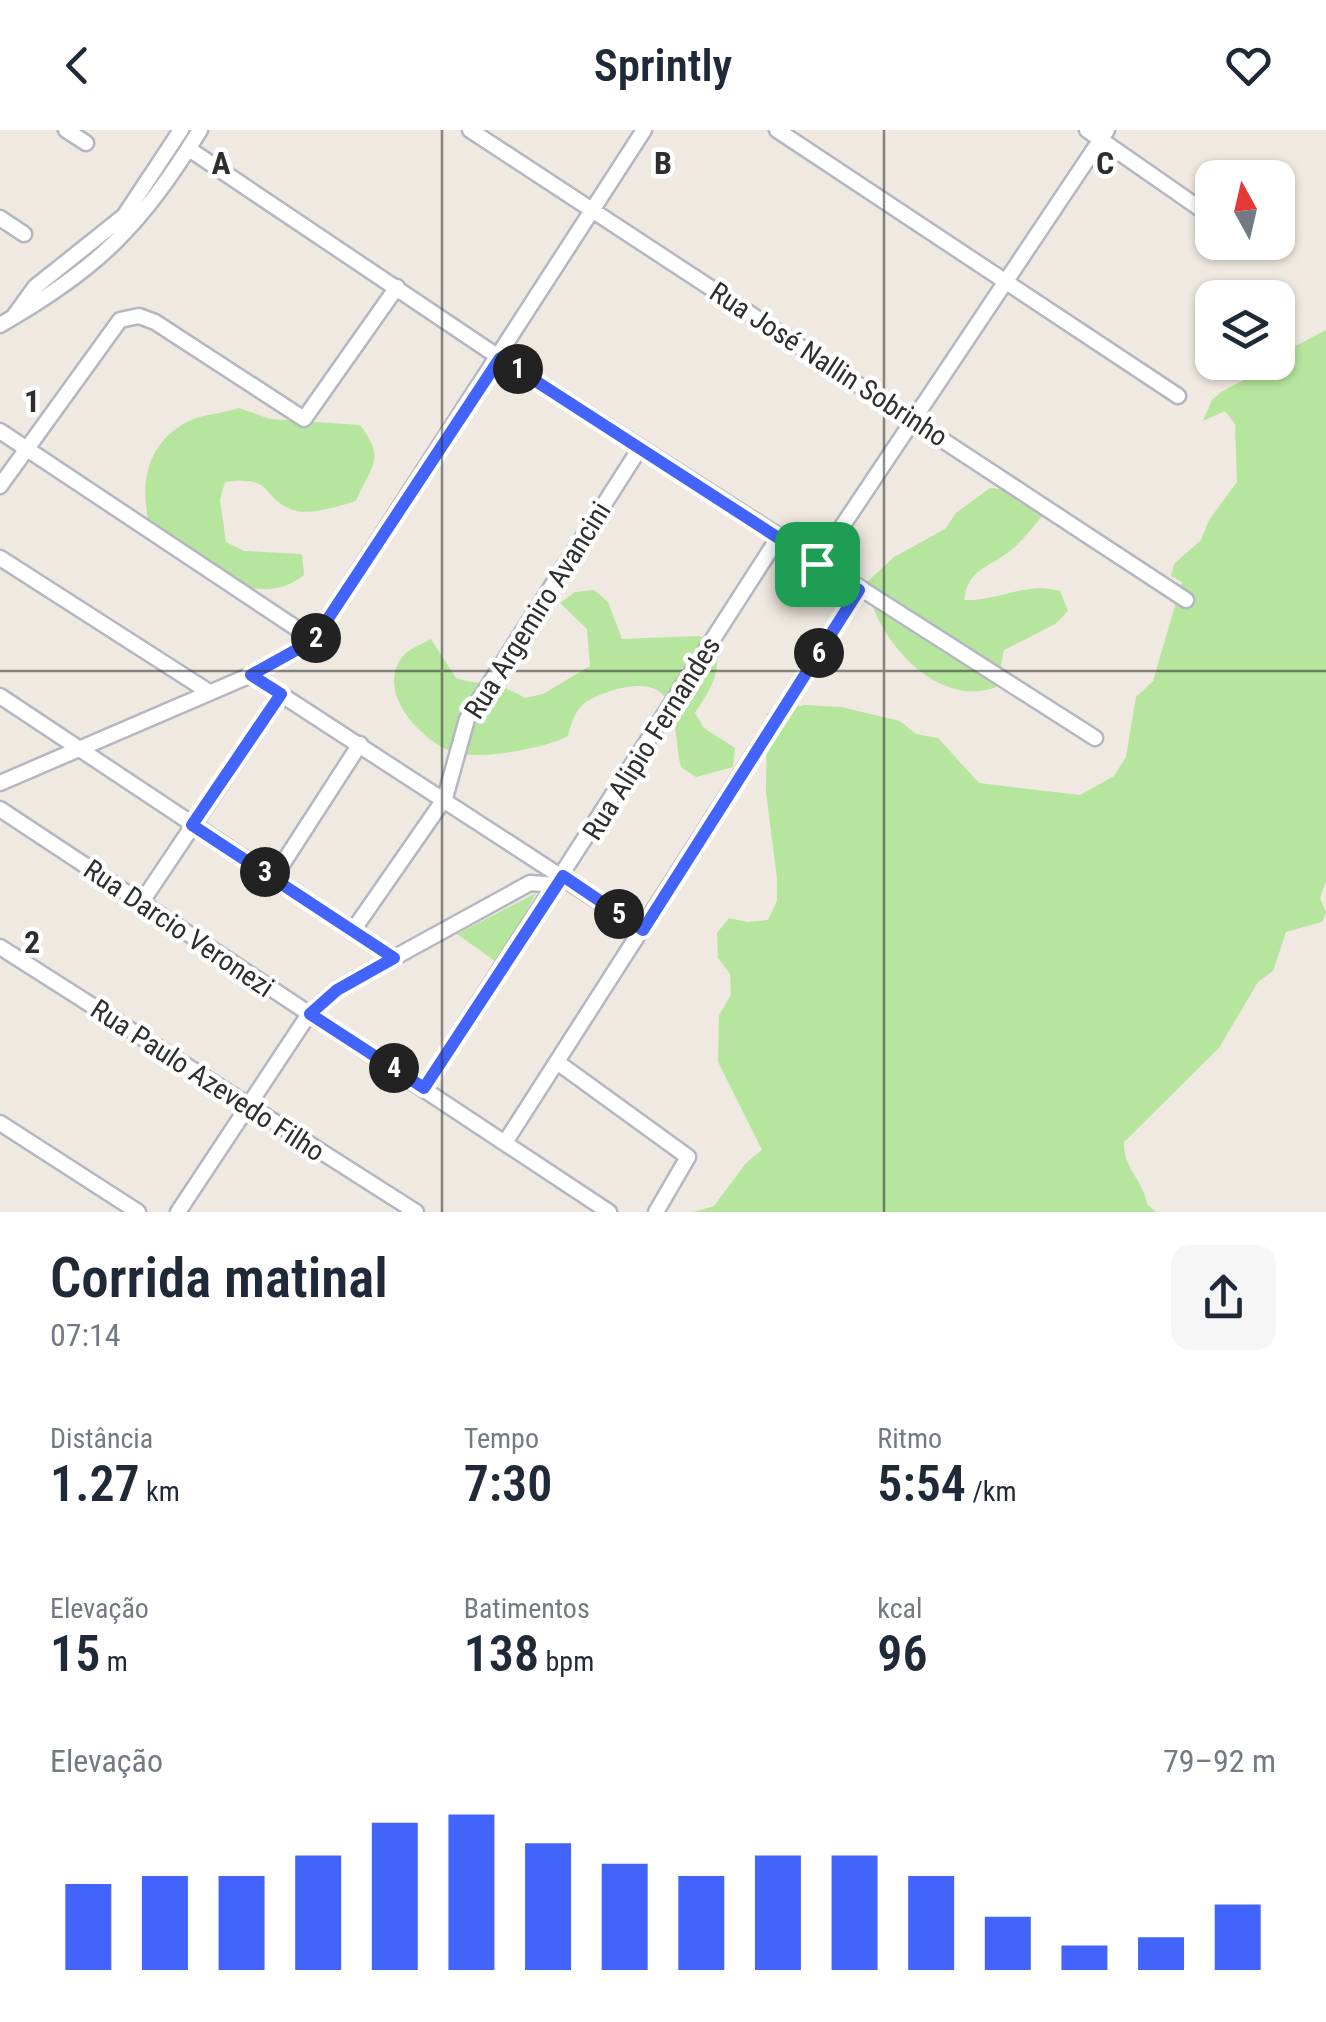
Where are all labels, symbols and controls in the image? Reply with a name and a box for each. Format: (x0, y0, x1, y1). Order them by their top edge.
icon: back (50, 38, 105, 93)
icon: heart (1221, 38, 1276, 93)
text: Sprintly (594, 39, 732, 92)
text: A (211, 144, 231, 182)
text: B (654, 144, 672, 182)
text: C (1096, 144, 1114, 182)
north arrow (1195, 160, 1295, 260)
map controls (1195, 160, 1295, 380)
street label: Rua José Nallin Sobrinho (704, 275, 954, 454)
button: layers (1195, 280, 1295, 380)
pin: 1 (493, 344, 543, 394)
text: 1 (511, 352, 525, 385)
text: 1 (24, 382, 40, 420)
street label: Rua Argemiro Avancini (457, 496, 617, 725)
pin (775, 522, 860, 607)
icon: arrive (790, 537, 845, 592)
pin: 2 (291, 613, 341, 663)
text: 2 (309, 621, 323, 654)
pin: 6 (794, 628, 844, 678)
street label: Rua Alipio Fernandes (576, 631, 727, 846)
text: 6 (812, 636, 826, 669)
pin: 3 (240, 847, 290, 897)
street label: Rua Darcio Veronezi (78, 853, 280, 1004)
text: 3 (258, 855, 272, 888)
pin: 5 (594, 889, 644, 939)
text: 5 (612, 897, 626, 930)
text: 2 (24, 923, 40, 961)
street label: Rua Paulo Azevedo Filho (85, 993, 331, 1168)
pin: 4 (369, 1043, 419, 1093)
text: 4 (387, 1051, 401, 1084)
button: share (1171, 1245, 1276, 1350)
text: Corrida matinal (50, 1246, 388, 1310)
text: 07:14 (50, 1316, 121, 1354)
text: Distância (50, 1422, 153, 1455)
text: Tempo (464, 1422, 539, 1455)
text: Ritmo (877, 1422, 942, 1455)
text: 1.27 (50, 1455, 140, 1513)
text: 7:30 (464, 1455, 552, 1513)
text: 5:54 (877, 1455, 966, 1513)
text: km (140, 1475, 180, 1508)
text: /km (966, 1475, 1017, 1508)
text: Elevação (50, 1592, 149, 1625)
text: Batimentos (464, 1592, 590, 1625)
text: kcal (877, 1592, 922, 1625)
text: 15 (50, 1625, 100, 1683)
text: 138 (464, 1625, 539, 1683)
text: 96 (877, 1625, 928, 1683)
text: m (100, 1645, 128, 1678)
text: bpm (539, 1645, 594, 1678)
text: Elevação (50, 1742, 163, 1780)
text: 79–92 m (1163, 1742, 1276, 1780)

